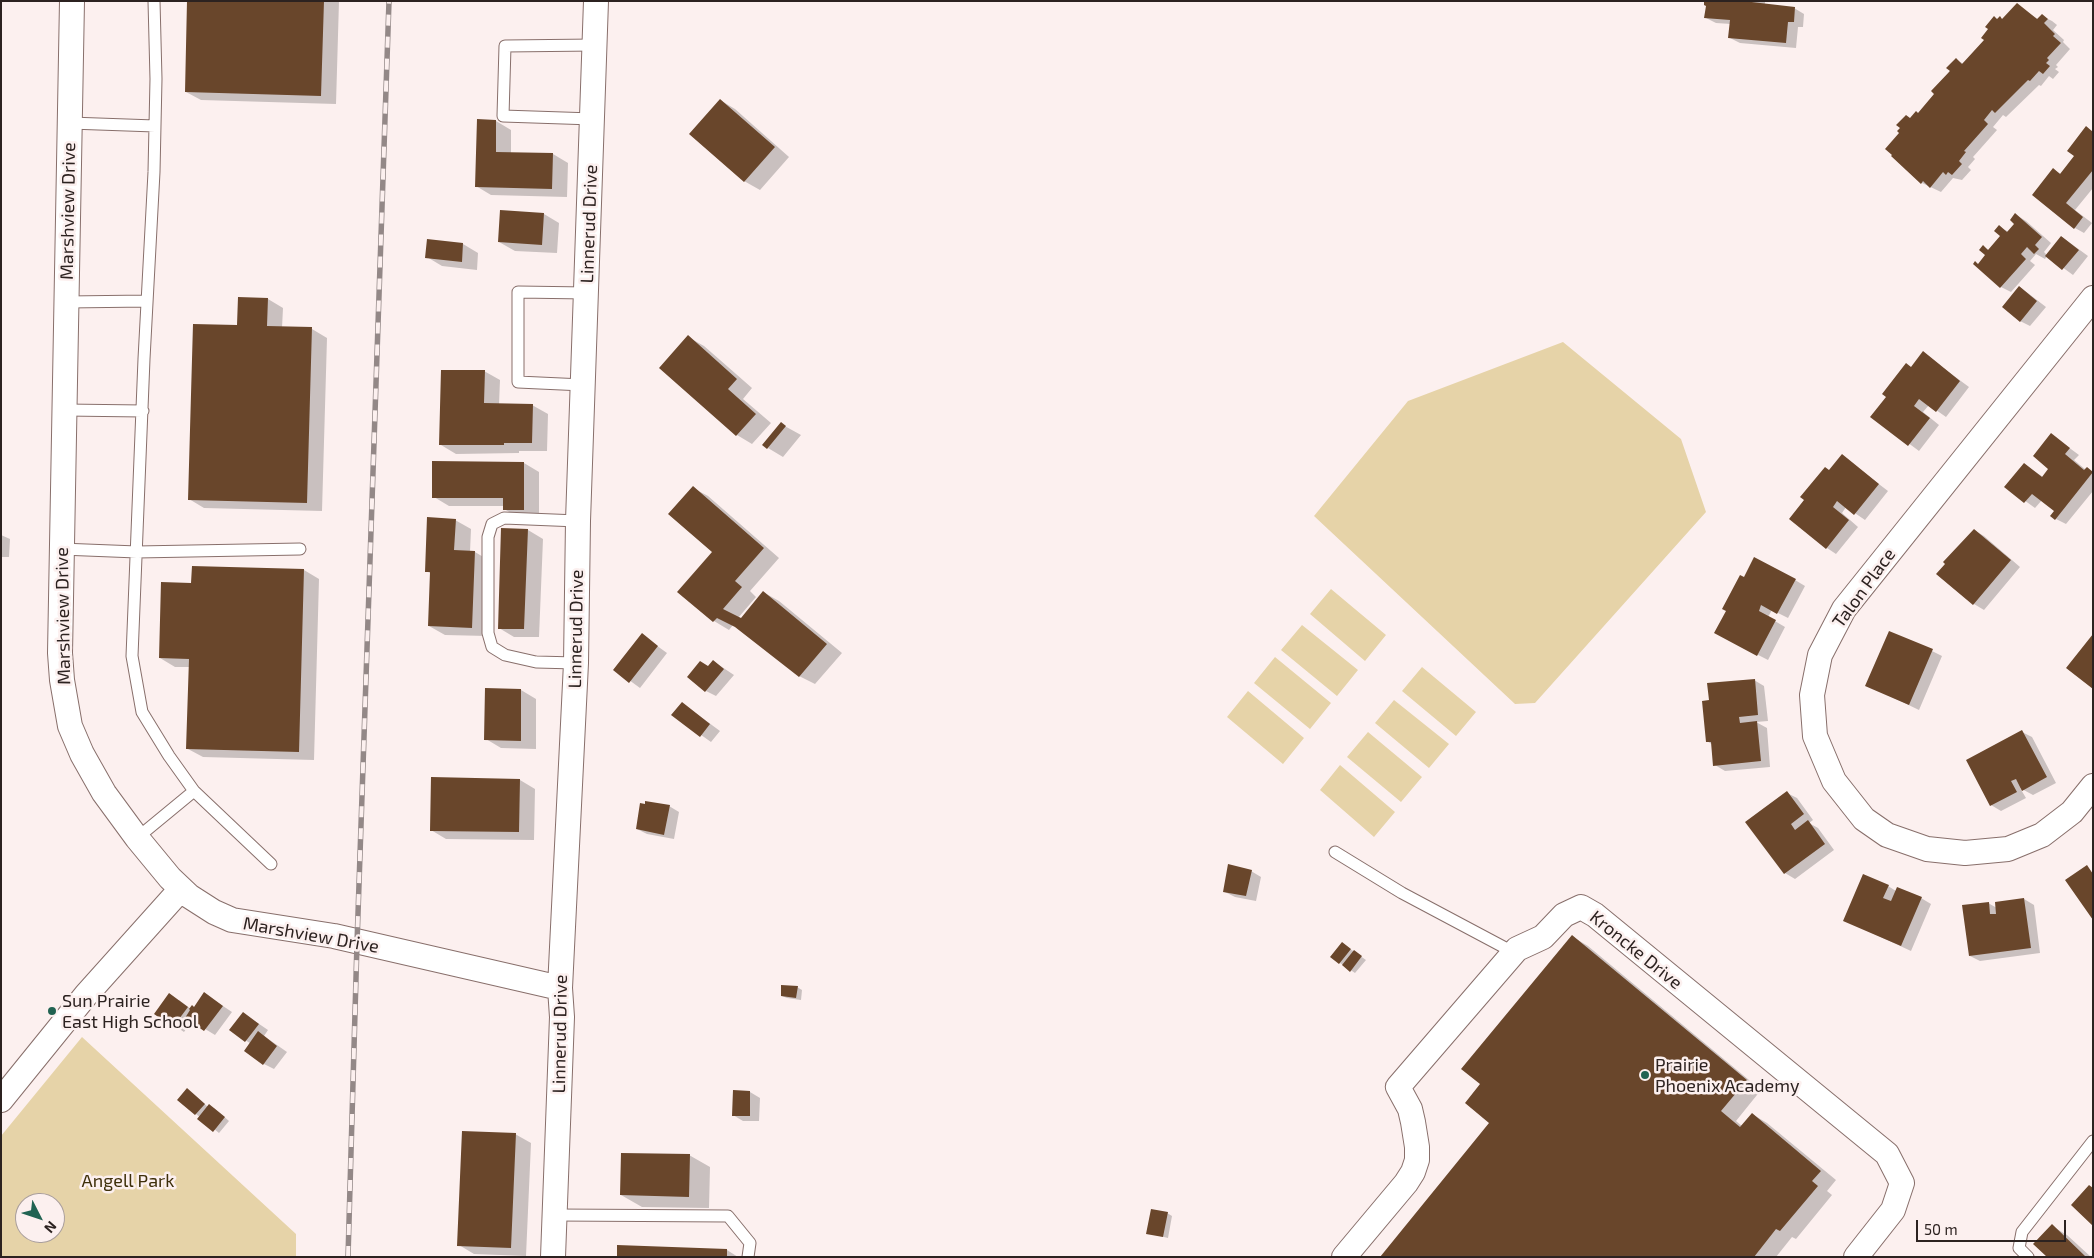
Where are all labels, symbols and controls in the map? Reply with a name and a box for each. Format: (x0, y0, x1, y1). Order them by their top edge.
street label: Marshview Drive (56, 142, 80, 280)
street label: Linnerud Drive (576, 164, 602, 284)
street label: Talon Place (1828, 544, 1900, 632)
street label: Marshview Drive (51, 547, 75, 685)
street label: Linnerud Drive (564, 569, 588, 689)
street label: Kroncke Drive (1586, 906, 1686, 994)
street label: Marshview Drive (241, 912, 381, 958)
street label: Linnerud Drive (548, 974, 572, 1094)
place label: Sun Prairie East High School (62, 990, 198, 1032)
marker: Sun Prairie East High School (46, 1005, 58, 1017)
place label: Prairie Phoenix Academy (1655, 1054, 1800, 1096)
marker: Prairie Phoenix Academy (1639, 1069, 1651, 1081)
park label: Angell Park (82, 1170, 174, 1192)
north arrow (15, 1193, 65, 1243)
scale bar (1919, 1210, 2069, 1242)
text: N (41, 1218, 61, 1237)
text: 50 m (1924, 1220, 1958, 1238)

